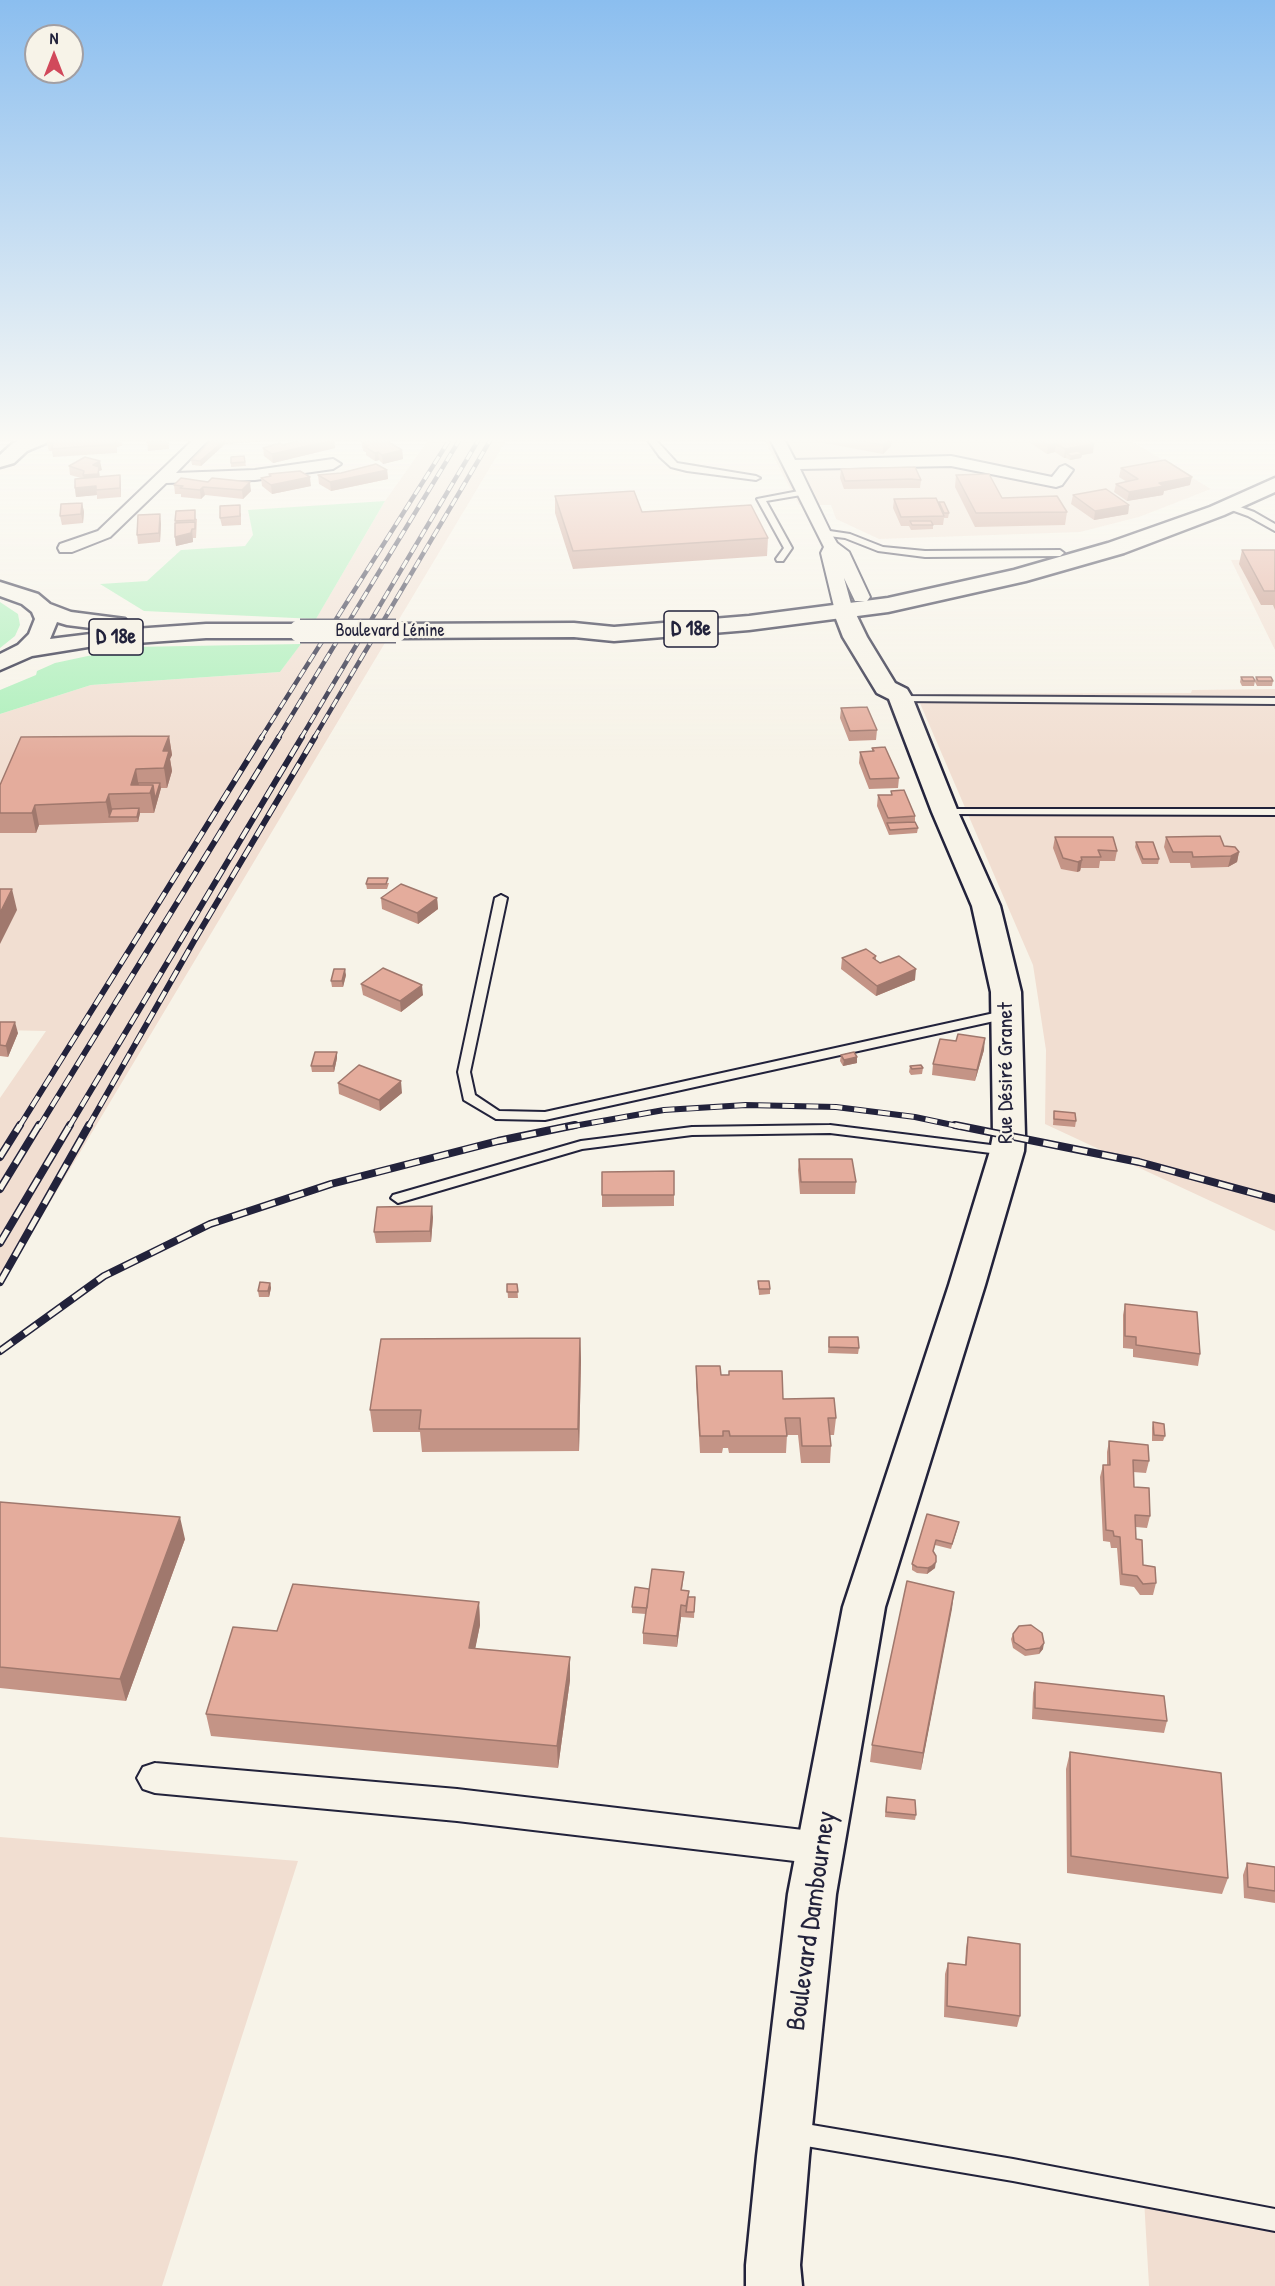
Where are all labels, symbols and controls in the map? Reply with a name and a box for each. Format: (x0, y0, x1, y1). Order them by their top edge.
north arrow (24, 24, 84, 84)
text: N (50, 27, 58, 49)
road number: D 18e (664, 611, 718, 647)
road number: D 18e (89, 619, 143, 655)
street label: Boulevard Lénine (335, 620, 445, 642)
street label: Rue Désiré Granet (993, 1002, 1019, 1144)
street label: Boulevard Dambourney (781, 1809, 843, 2033)

